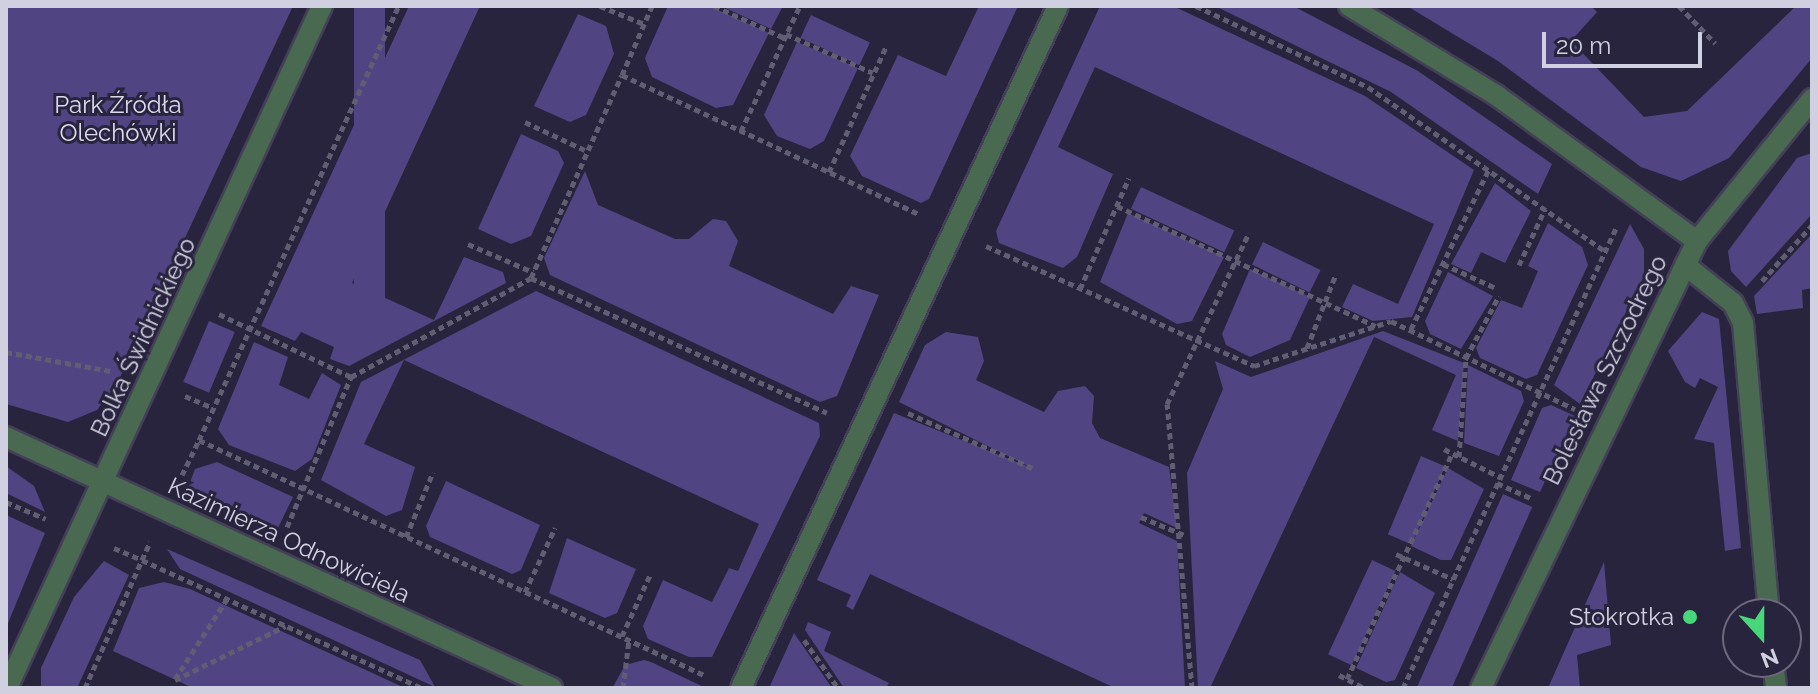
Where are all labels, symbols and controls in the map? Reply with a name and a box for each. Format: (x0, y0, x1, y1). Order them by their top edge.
scale bar (1546, 16, 1706, 66)
text: 20 m (1556, 31, 1611, 60)
park label: Park Źródła Olechówki (54, 91, 182, 147)
street label: Bolka Świdnickiego (84, 233, 202, 441)
street label: Bolesława Szczodrego (1537, 251, 1673, 489)
street label: Kazimierza Odnowiciela (163, 471, 415, 609)
north arrow (1722, 598, 1802, 678)
place label: Stokrotka (1569, 603, 1674, 631)
marker: Stokrotka (1681, 608, 1699, 626)
text: N (1757, 643, 1782, 674)

